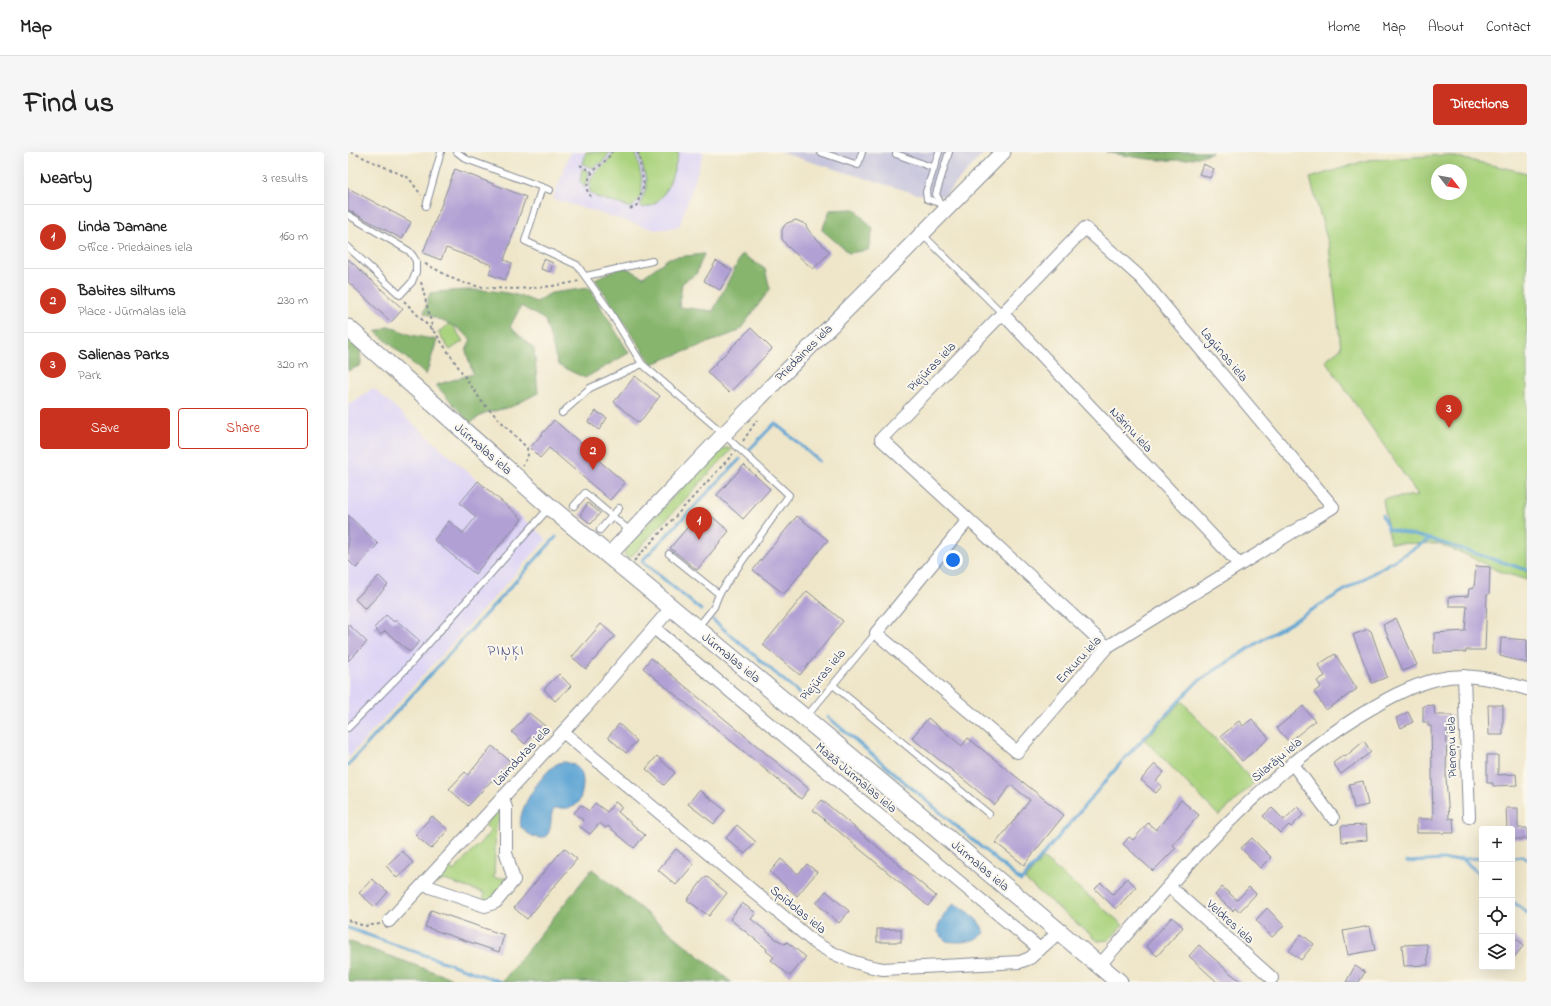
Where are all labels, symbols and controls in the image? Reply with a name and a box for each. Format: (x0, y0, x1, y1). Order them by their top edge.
text: Map (20, 14, 52, 41)
text: Home (1328, 17, 1360, 38)
text: Map (1382, 17, 1406, 38)
text: About (1428, 17, 1464, 38)
text: Contact (1486, 17, 1531, 38)
text: Find us (24, 84, 114, 125)
button: Directions (1433, 84, 1527, 125)
north arrow (1431, 164, 1467, 200)
text: Nearby (40, 166, 92, 191)
text: 3 results (262, 169, 308, 188)
text: Linda Damane (78, 216, 167, 238)
text: 1 (51, 227, 55, 246)
text: 160 m (279, 227, 308, 246)
text: Office · Priedaines iela (78, 238, 192, 257)
text: Babites siltums (78, 280, 176, 302)
text: 2 (50, 291, 56, 310)
text: 230 m (277, 291, 308, 310)
text: Place · Jūrmalas iela (78, 302, 186, 321)
street label: Priedaines iela (771, 320, 837, 386)
street label: Lagūnas iela (1195, 324, 1252, 387)
street label: Piejūras iela (903, 338, 961, 396)
text: Salienas Parks (78, 344, 169, 366)
text: 3 (50, 355, 56, 374)
text: 320 m (277, 355, 308, 374)
text: Park (78, 366, 102, 385)
pin: 3 (1436, 395, 1462, 428)
street label: Nāriņu iela (1105, 403, 1157, 457)
button: Save (40, 408, 170, 449)
button: Share (178, 408, 308, 449)
street label: Jūrmalas iela (450, 418, 516, 480)
pin: 2 (580, 437, 606, 470)
pin: 1 (686, 507, 712, 540)
your location (943, 550, 963, 570)
street label: Jūrmalas iela (697, 628, 765, 688)
street label: Enkuru iela (1052, 632, 1106, 688)
district label: PIŅĶI (487, 640, 525, 662)
street label: Piejūras iela (795, 645, 851, 705)
street label: Pieneņu iela (1441, 716, 1463, 778)
street label: Laimdotas iela (489, 721, 555, 791)
street label: Silarāju iela (1247, 733, 1307, 787)
street label: Mazā Jūrmalas iela (811, 738, 901, 818)
map controls (1479, 826, 1515, 970)
button: + (1479, 826, 1515, 862)
street label: Jūrmalas iela (947, 836, 1013, 896)
button: − (1479, 862, 1515, 898)
street label: Spīdolas iela (766, 881, 830, 939)
street label: Veldres iela (1201, 895, 1258, 949)
button: locate (1479, 898, 1515, 934)
button: layers (1479, 934, 1515, 970)

